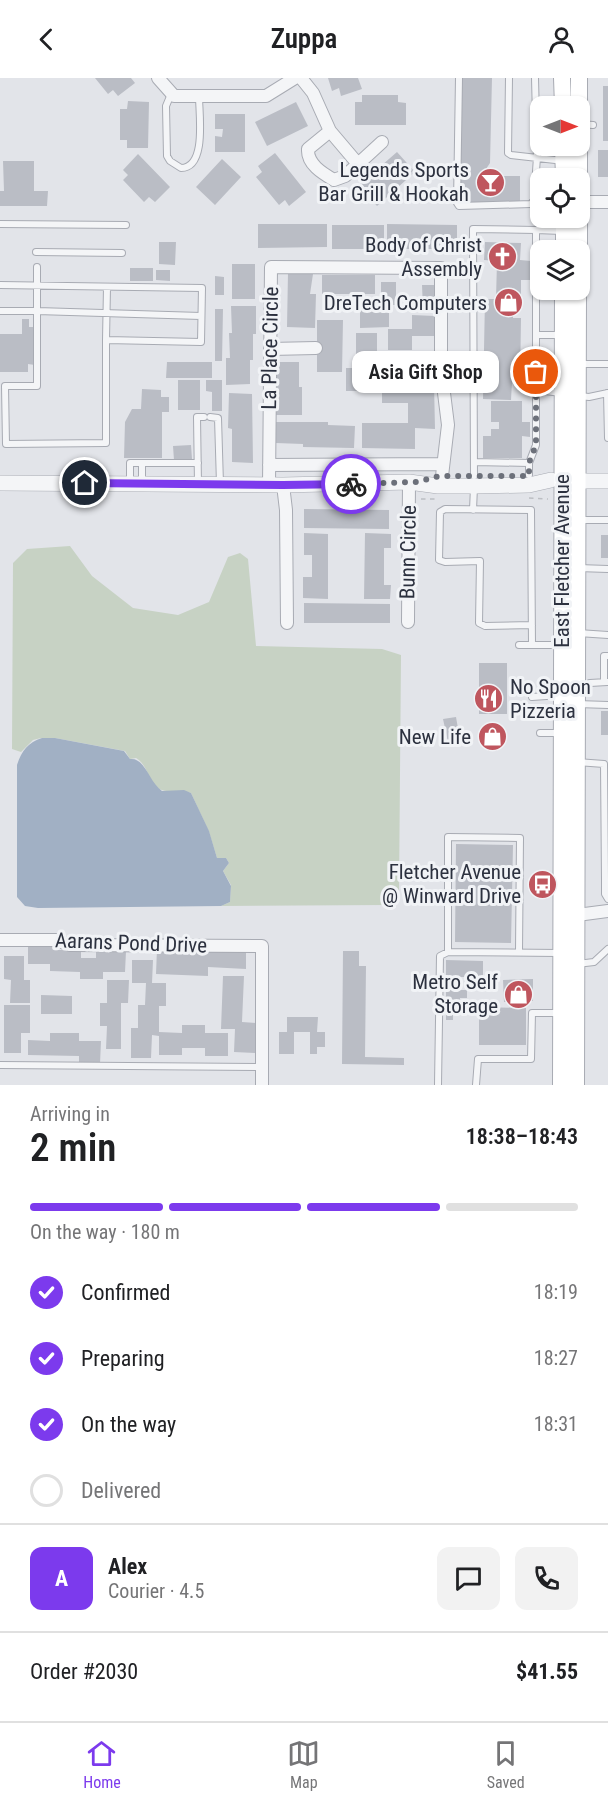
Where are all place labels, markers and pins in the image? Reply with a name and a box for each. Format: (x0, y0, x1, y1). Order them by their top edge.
place label: Legends Sports Bar Grill & Hookah (318, 158, 469, 206)
bar icon: Legends Sports Bar Grill & Hookah (474, 166, 506, 198)
place label: Body of Christ Assembly (365, 233, 482, 281)
church icon: Body of Christ Assembly (487, 241, 519, 273)
shop icon: DreTech Computers (492, 287, 524, 319)
place label: DreTech Computers (324, 291, 487, 315)
pin (510, 346, 561, 397)
callout: Asia Gift Shop (353, 351, 500, 393)
pin (59, 457, 110, 508)
place label: No Spoon Pizzeria (510, 675, 591, 723)
restaurant icon: No Spoon Pizzeria (473, 683, 505, 715)
shop icon: New Life (476, 721, 508, 753)
place label: New Life (399, 725, 471, 749)
place label: Fletcher Avenue @ Winward Drive (382, 860, 521, 908)
bus stop icon: Fletcher Avenue @ Winward Drive (526, 868, 558, 900)
place label: Metro Self Storage (412, 970, 498, 1018)
shop icon: Metro Self Storage (503, 978, 535, 1010)

